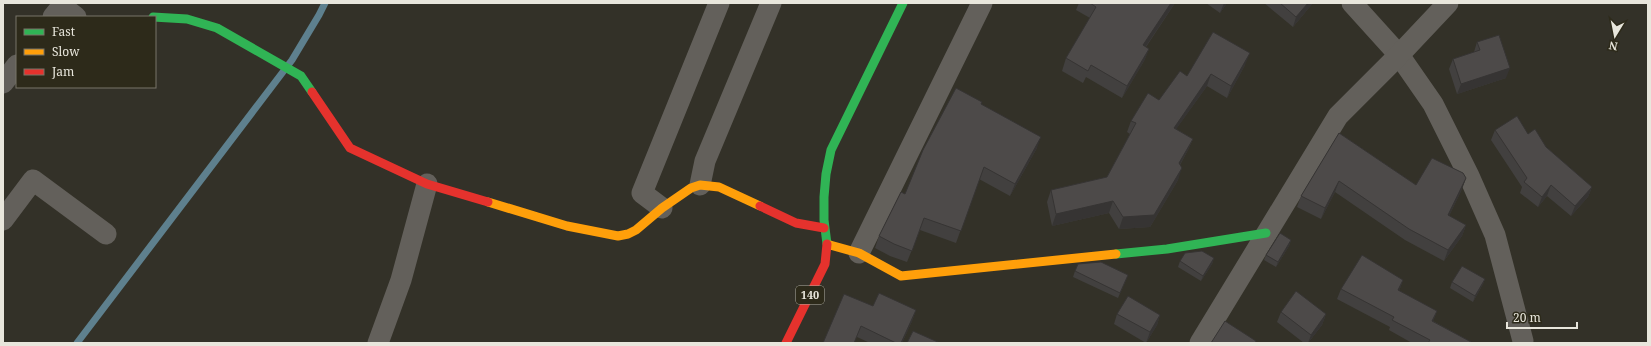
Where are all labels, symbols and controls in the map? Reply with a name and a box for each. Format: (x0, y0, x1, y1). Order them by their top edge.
legend (16, 16, 156, 88)
north arrow (1595, 16, 1635, 56)
text: Fast (52, 23, 75, 40)
text: N (1607, 38, 1619, 54)
text: Slow (52, 43, 80, 60)
text: Jam (51, 63, 74, 80)
road number: 140 (796, 286, 824, 304)
scale bar (1507, 304, 1577, 330)
text: 20 m (1513, 309, 1541, 326)

